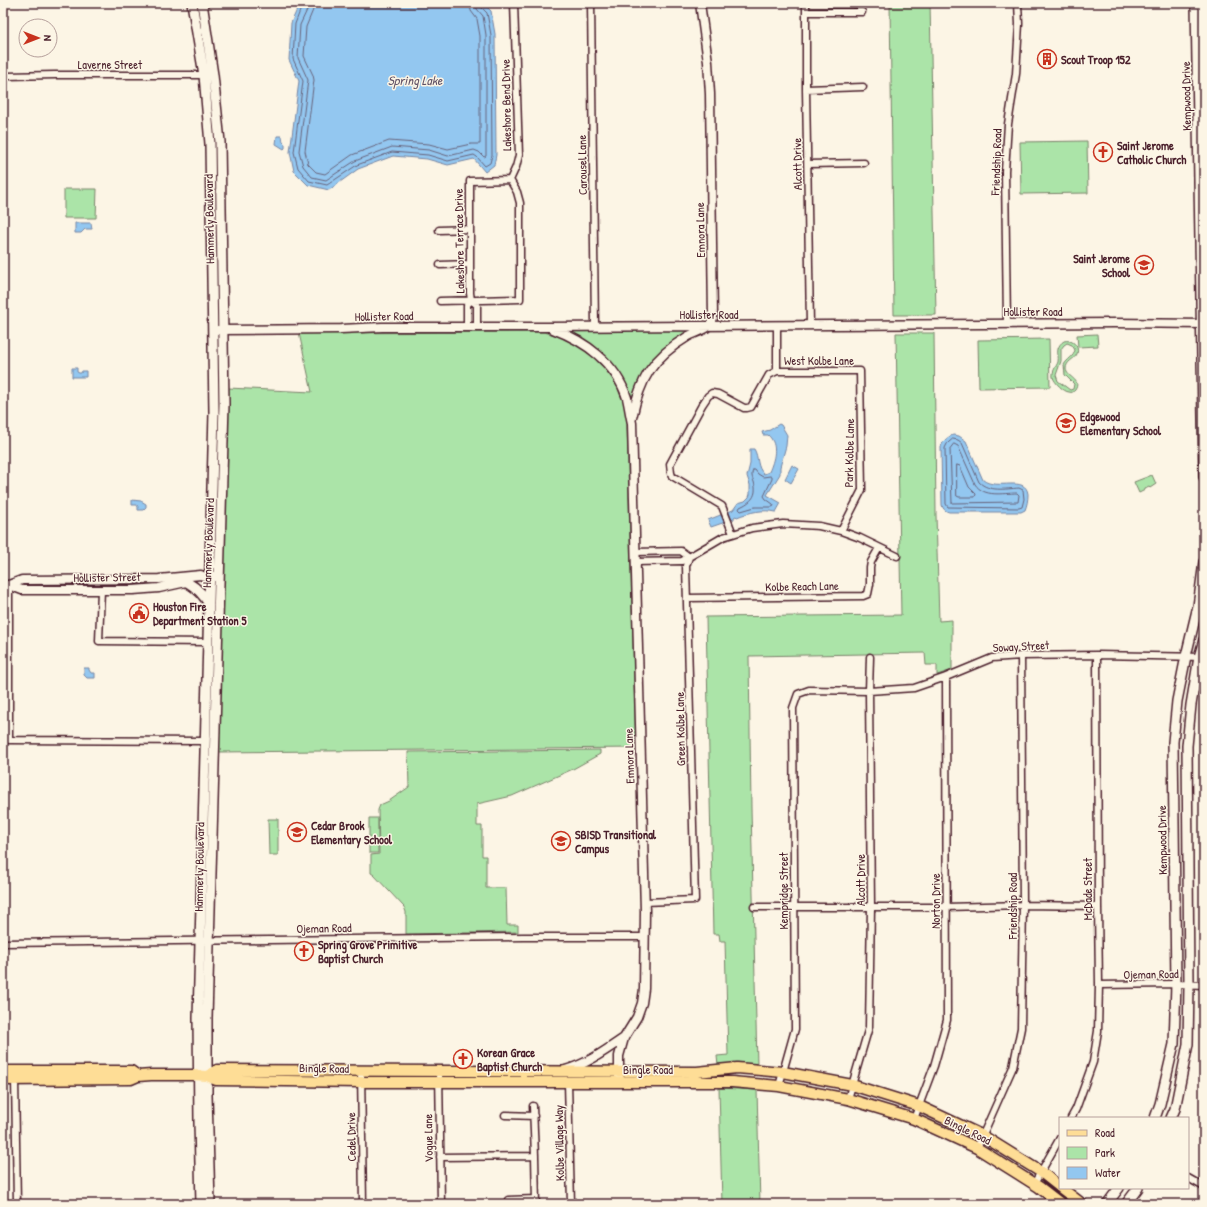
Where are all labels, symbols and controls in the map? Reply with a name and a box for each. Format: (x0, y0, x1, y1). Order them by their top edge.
north arrow (18, 18, 58, 58)
text: N (41, 35, 55, 41)
building icon: Scout Troop 152 (1036, 48, 1058, 70)
place label: Scout Troop 152 (1061, 51, 1131, 69)
street label: Laverne Street (78, 56, 143, 73)
street label: Lakeshore Bend Drive (497, 59, 515, 151)
street label: Kempwood Drive (1177, 61, 1195, 131)
water label: Spring Lake (388, 71, 443, 90)
street label: Friendship Road (986, 128, 1006, 197)
street label: Carousel Lane (573, 135, 591, 195)
place label: Saint Jerome Catholic Church (1117, 137, 1187, 168)
street label: Alcott Drive (788, 138, 806, 190)
church icon: Saint Jerome Catholic Church (1092, 141, 1114, 163)
street label: Hammerly Boulevard (200, 174, 218, 264)
street label: Lakeshore Terrace Drive (450, 188, 468, 293)
street label: Emnora Lane (691, 202, 709, 258)
place label: Saint Jerome School (1073, 250, 1131, 281)
school or university icon: Saint Jerome School (1133, 254, 1155, 276)
street label: Hollister Road (1004, 303, 1063, 320)
street label: Hollister Road (680, 306, 739, 323)
street label: Hollister Road (354, 307, 414, 325)
street label: West Kolbe Lane (784, 352, 854, 369)
place label: Edgewood Elementary School (1080, 408, 1162, 440)
school or university icon: Edgewood Elementary School (1055, 412, 1077, 434)
street label: Park Kolbe Lane (840, 418, 858, 488)
street label: Hammerly Boulevard (198, 498, 218, 588)
street label: Hollister Street (73, 568, 142, 586)
street label: Kolbe Reach Lane (765, 577, 839, 595)
place label: Houston Fire Department Station 5 (153, 598, 247, 630)
public building icon: Houston Fire Department Station 5 (128, 602, 150, 624)
street label: Soway Street (992, 636, 1050, 656)
street label: Green Kolbe Lane (671, 692, 689, 766)
street label: Emnora Lane (620, 728, 638, 784)
street label: Kempwood Drive (1153, 805, 1171, 875)
place label: Cedar Brook Elementary School (311, 817, 393, 849)
school or university icon: Cedar Brook Elementary School (286, 821, 308, 843)
street label: Hammerly Boulevard (190, 822, 208, 912)
place label: SBISD Transitional Campus (575, 826, 657, 858)
school or university icon: SBISD Transitional Campus (550, 830, 572, 852)
street label: Kempridge Street (775, 852, 792, 930)
street label: Alcott Drive (852, 854, 869, 906)
street label: McDade Street (1079, 857, 1096, 920)
street label: Friendship Road (1004, 872, 1021, 940)
street label: Norton Drive (927, 873, 944, 929)
street label: Ojeman Road (296, 919, 352, 937)
place label: Spring Grove Primitive Baptist Church (318, 936, 418, 968)
church icon: Spring Grove Primitive Baptist Church (293, 940, 315, 962)
street label: Ojeman Road (1123, 965, 1179, 983)
place label: Korean Grace Baptist Church (477, 1044, 543, 1076)
church icon: Korean Grace Baptist Church (452, 1048, 474, 1070)
street label: Bingle Road (299, 1059, 349, 1077)
street label: Bingle Road (623, 1061, 673, 1078)
street label: Kolbe Village Way (550, 1105, 568, 1181)
street label: Bingle Road (942, 1111, 994, 1149)
street label: Cedel Drive (342, 1112, 360, 1162)
street label: Vogue Lane (419, 1113, 437, 1162)
legend (1059, 1117, 1189, 1189)
text: Road (1095, 1124, 1115, 1141)
text: Park (1095, 1144, 1115, 1161)
text: Water (1095, 1164, 1121, 1181)

